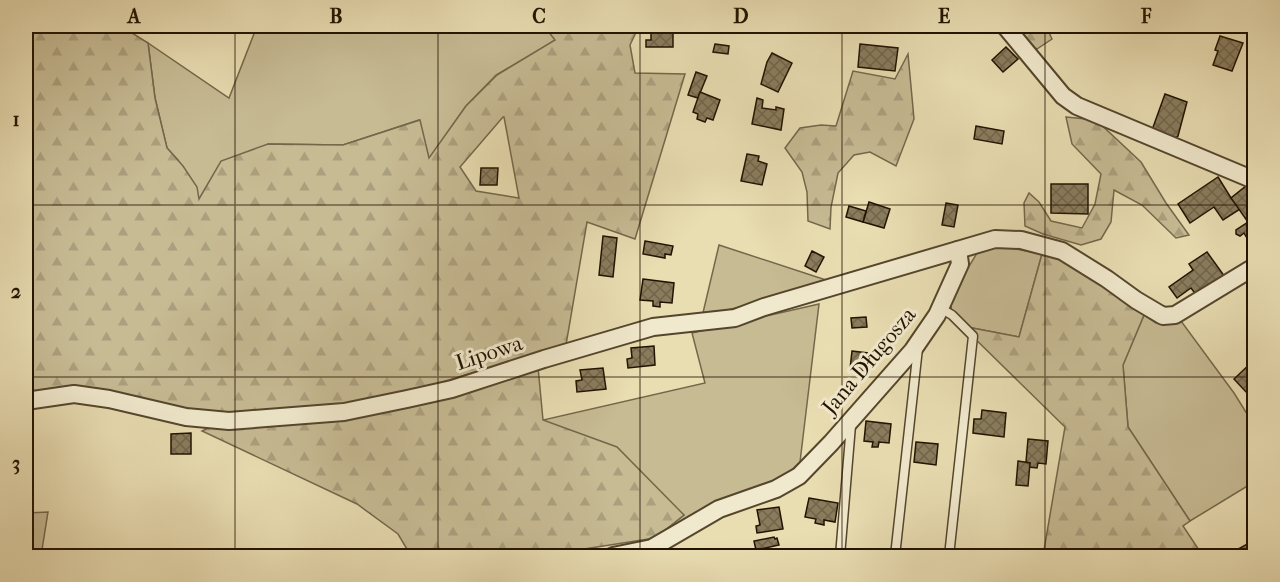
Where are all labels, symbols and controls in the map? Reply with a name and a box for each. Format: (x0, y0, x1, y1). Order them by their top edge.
text: A (126, 5, 142, 28)
text: B (329, 5, 343, 28)
text: C (532, 5, 546, 28)
text: D (733, 5, 749, 28)
text: E (938, 5, 950, 28)
text: F (1140, 5, 1152, 28)
text: 1 (12, 108, 20, 131)
text: 2 (11, 280, 21, 303)
street label: Jana Długosza (815, 302, 922, 421)
street label: Lipowa (452, 330, 526, 376)
text: 3 (12, 452, 20, 475)

